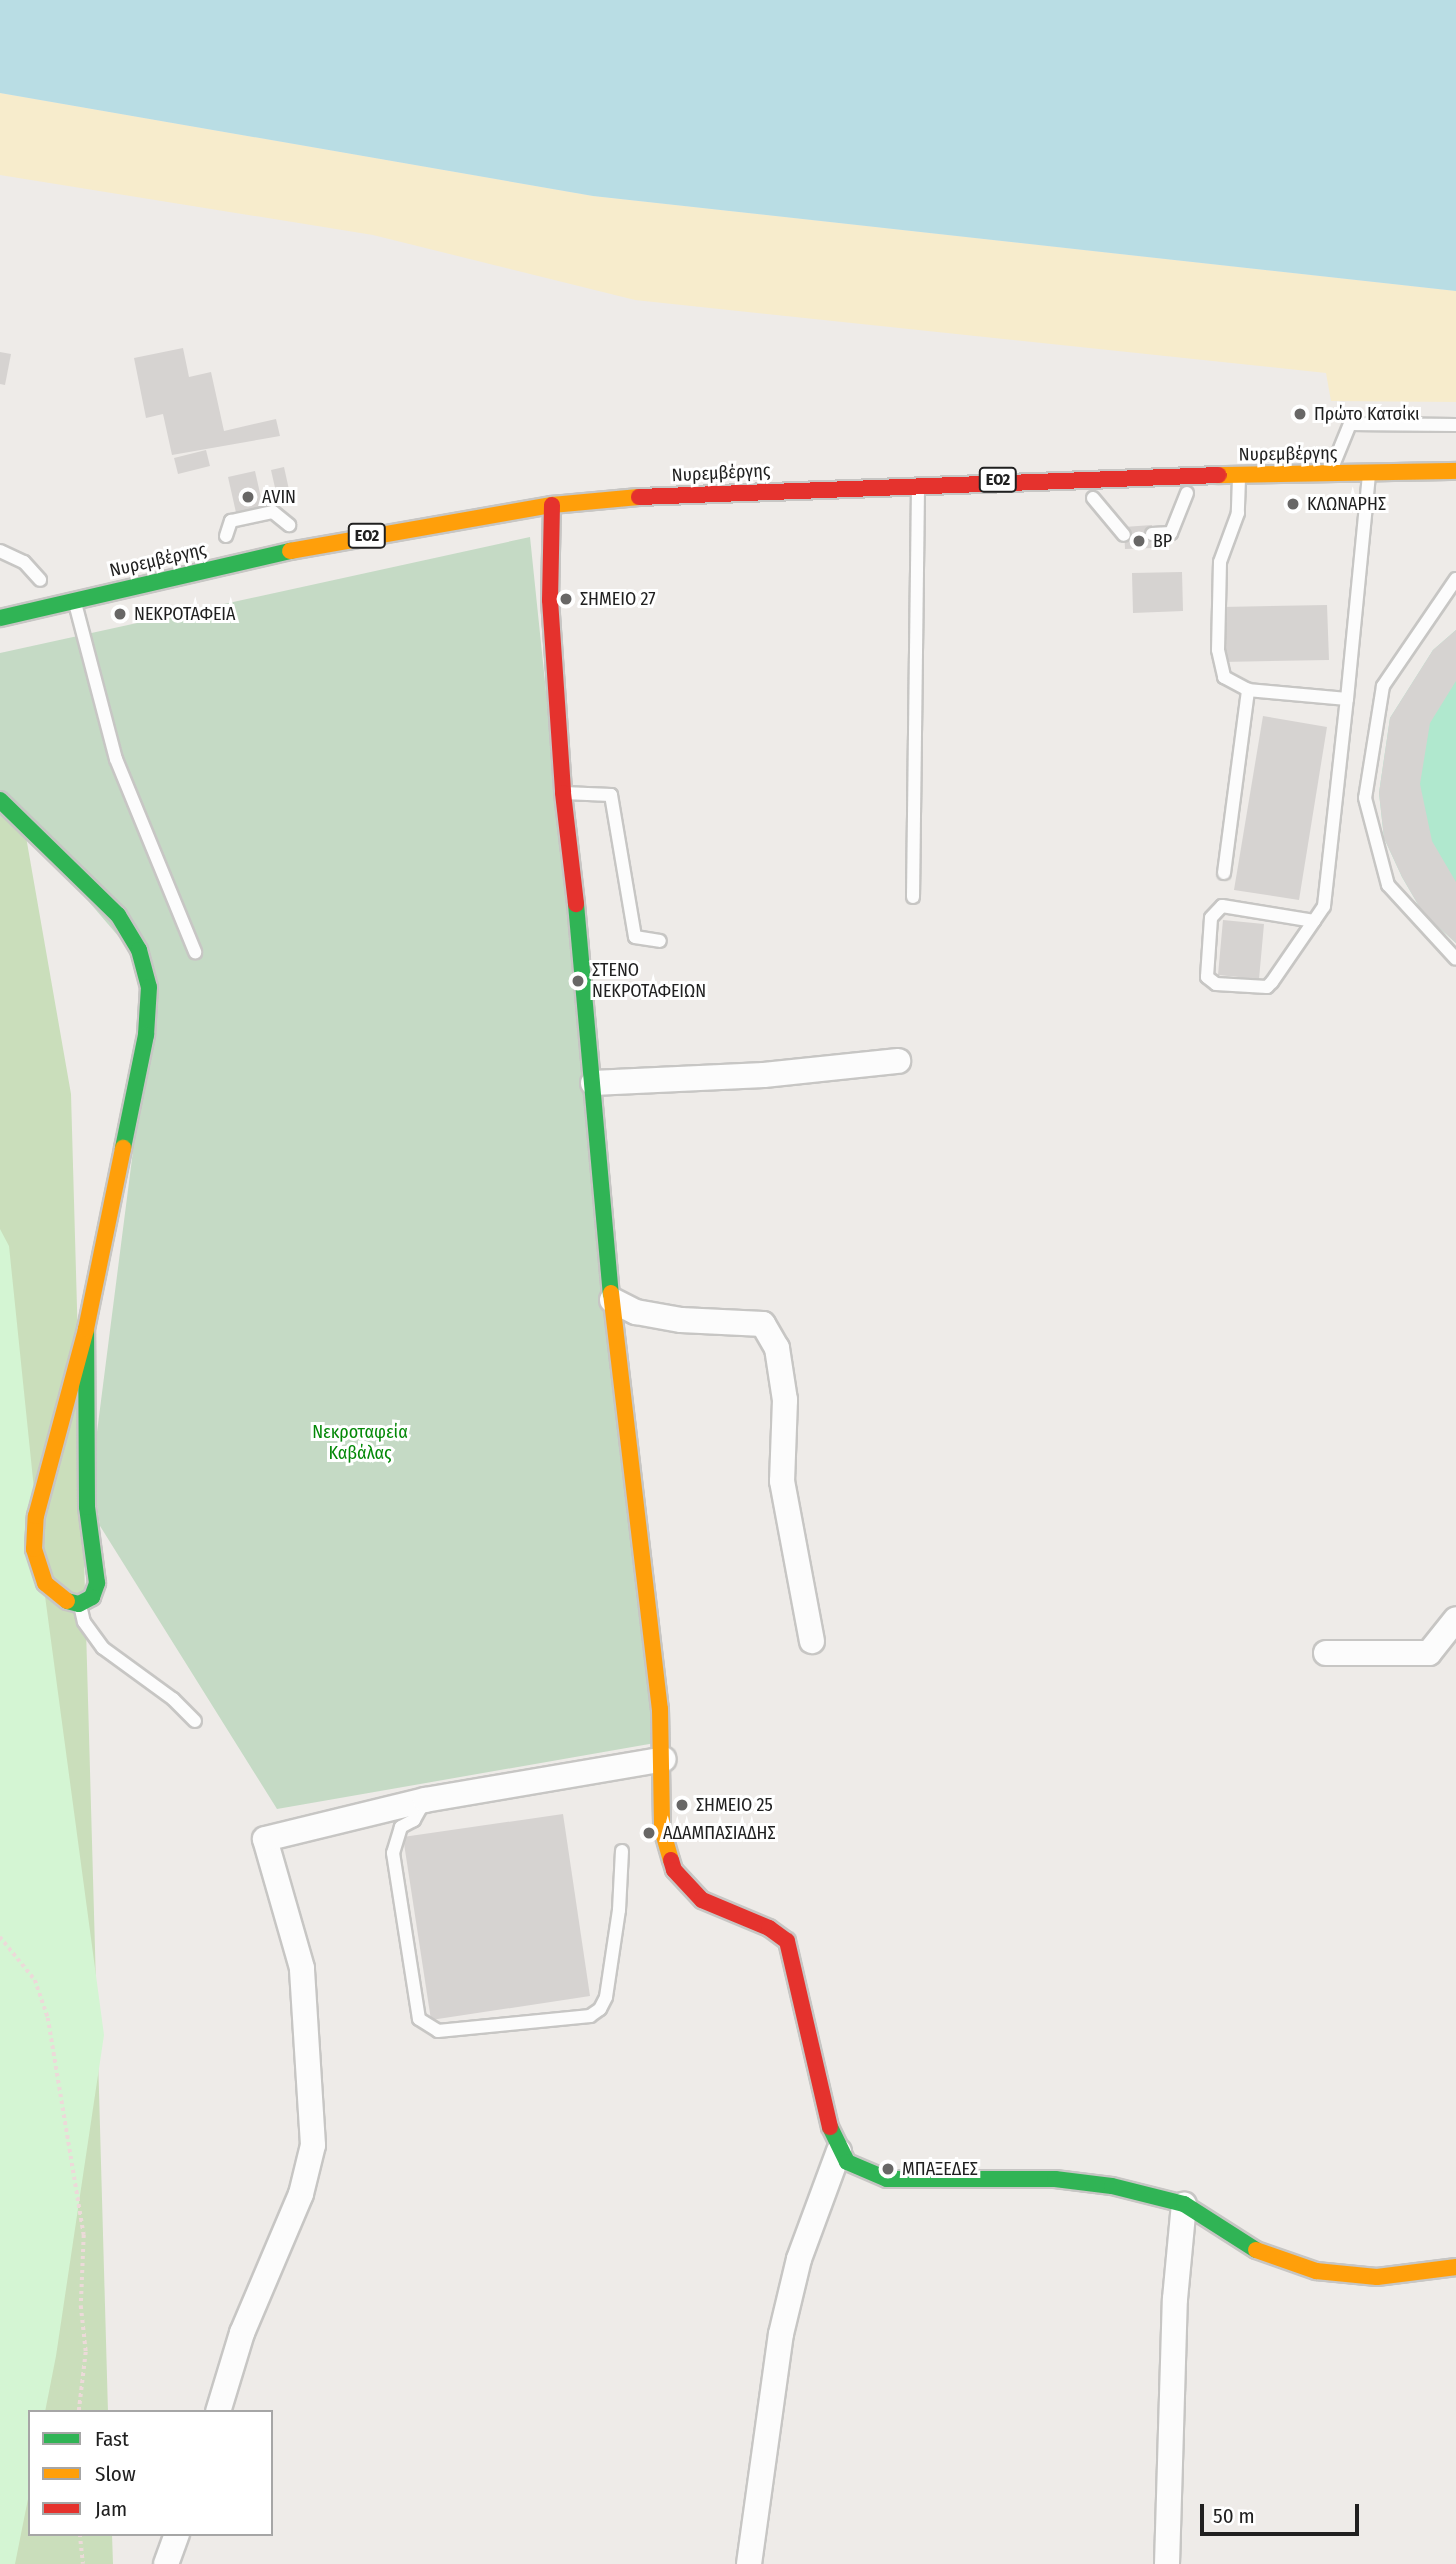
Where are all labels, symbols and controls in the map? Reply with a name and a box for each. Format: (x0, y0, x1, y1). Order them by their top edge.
place label: Πρώτο Κατσίκι (1314, 403, 1420, 425)
marker: Πρώτο Κατσίκι (1292, 406, 1308, 422)
street label: Νυρεμβέργης (1239, 442, 1337, 466)
street label: Νυρεμβέργης (671, 460, 771, 486)
road number: ΕΟ2 (979, 467, 1017, 492)
place label: AVIN (262, 486, 296, 508)
marker: AVIN (240, 489, 256, 505)
place label: ΚΛΩΝΑΡΗΣ (1307, 493, 1386, 515)
marker: ΚΛΩΝΑΡΗΣ (1285, 496, 1301, 512)
road number: ΕΟ2 (348, 524, 386, 548)
place label: BP (1153, 530, 1172, 552)
marker: BP (1131, 533, 1147, 549)
street label: Νυρεμβέργης (108, 538, 208, 582)
place label: ΣΗΜΕΙΟ 27 (580, 588, 656, 610)
marker: ΣΗΜΕΙΟ 27 (558, 591, 574, 607)
place label: ΝΕΚΡΟΤΑΦΕΙΑ (134, 603, 236, 625)
marker: ΝΕΚΡΟΤΑΦΕΙΑ (112, 606, 128, 622)
place label: ΣΤΕΝΟ ΝΕΚΡΟΤΑΦΕΙΩΝ (592, 960, 706, 1002)
marker: ΣΤΕΝΟ ΝΕΚΡΟΤΑΦΕΙΩΝ (570, 973, 586, 989)
park label: Νεκροταφεία Καβάλας (312, 1422, 408, 1464)
place label: ΣΗΜΕΙΟ 25 (696, 1794, 773, 1816)
marker: ΣΗΜΕΙΟ 25 (674, 1797, 690, 1813)
place label: ΑΔΑΜΠΑΣΙΑΔΗΣ (663, 1822, 776, 1844)
marker: ΑΔΑΜΠΑΣΙΑΔΗΣ (641, 1825, 657, 1841)
place label: ΜΠΑΞΕΔΕΣ (902, 2158, 978, 2180)
marker: ΜΠΑΞΕΔΕΣ (880, 2161, 896, 2177)
legend (28, 2410, 273, 2536)
text: Fast (95, 2426, 129, 2452)
text: Slow (95, 2461, 136, 2487)
scale bar (1204, 2490, 1363, 2534)
text: Jam (95, 2496, 127, 2522)
text: 50 m (1213, 2503, 1255, 2529)

